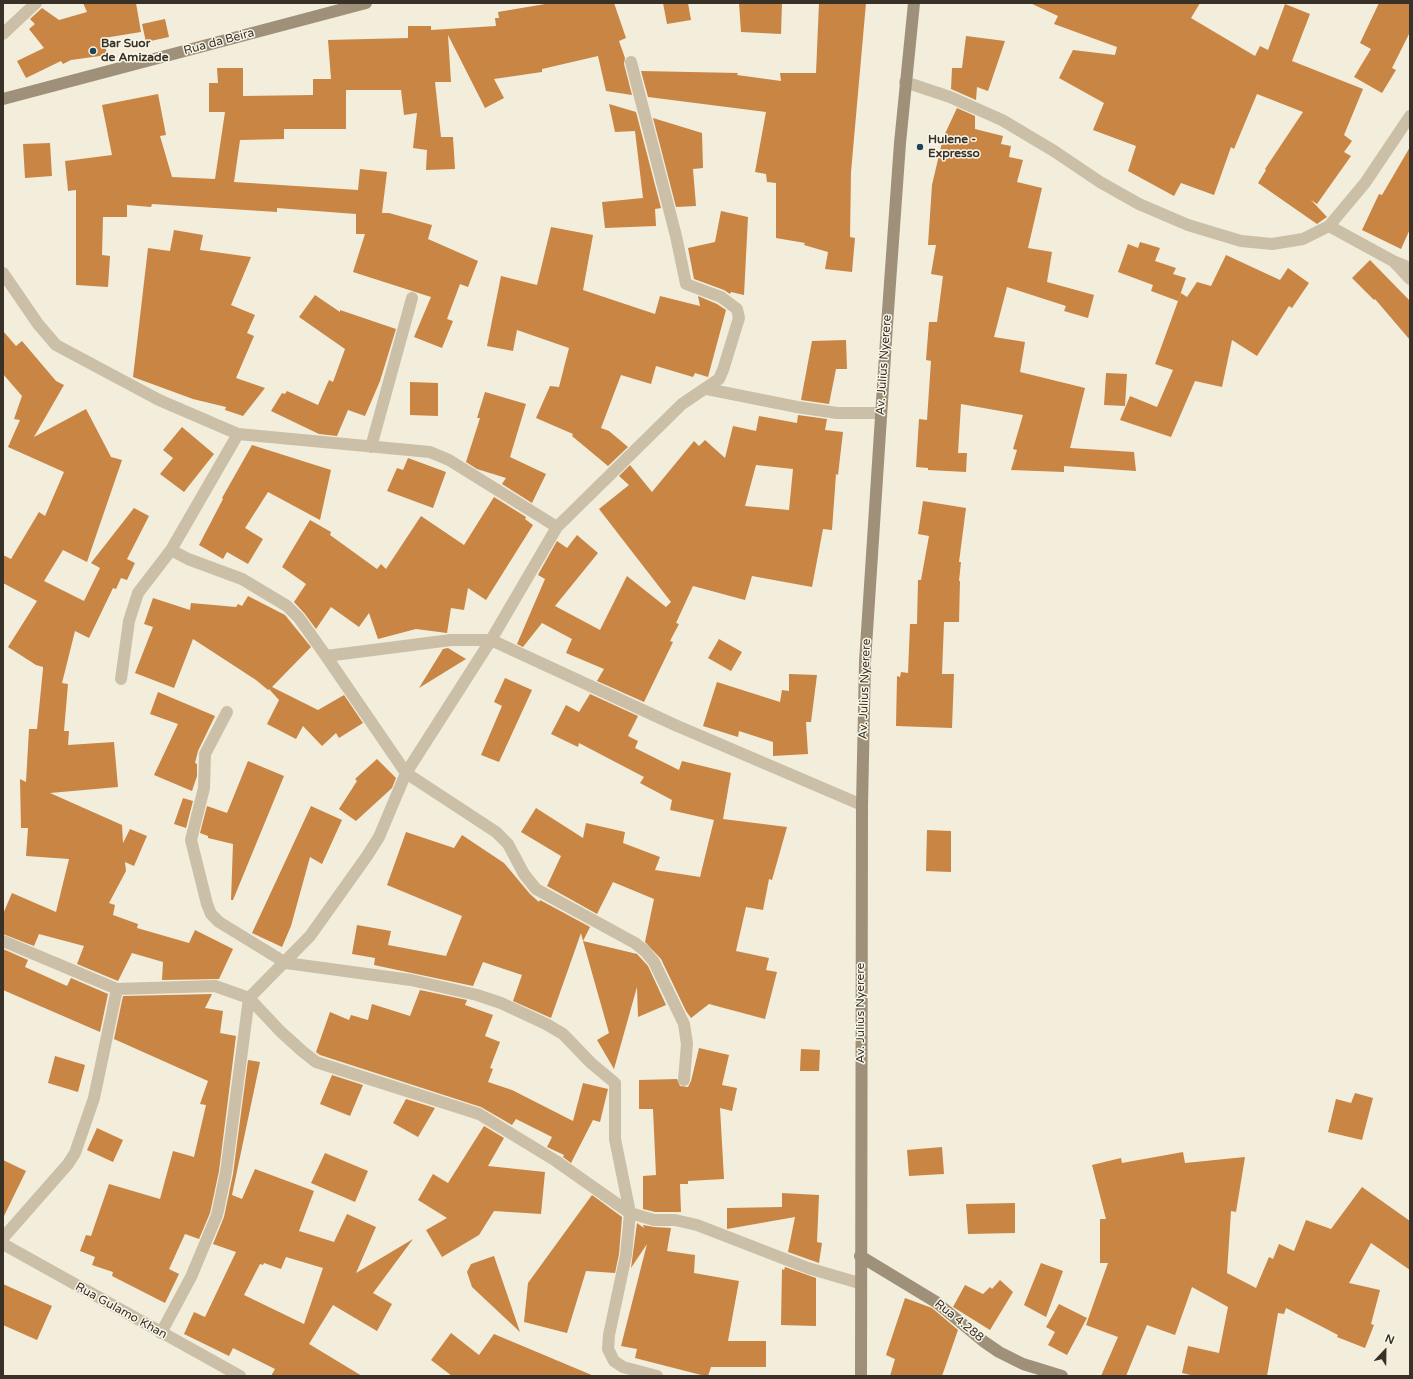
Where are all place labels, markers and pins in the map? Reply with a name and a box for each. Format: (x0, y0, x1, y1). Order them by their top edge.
place label: Bar Suor de Amizade (101, 37, 168, 65)
marker: Bar Suor de Amizade (88, 46, 98, 56)
place label: Hulene - Expresso (928, 133, 980, 161)
marker: Hulene - Expresso (915, 142, 925, 152)

